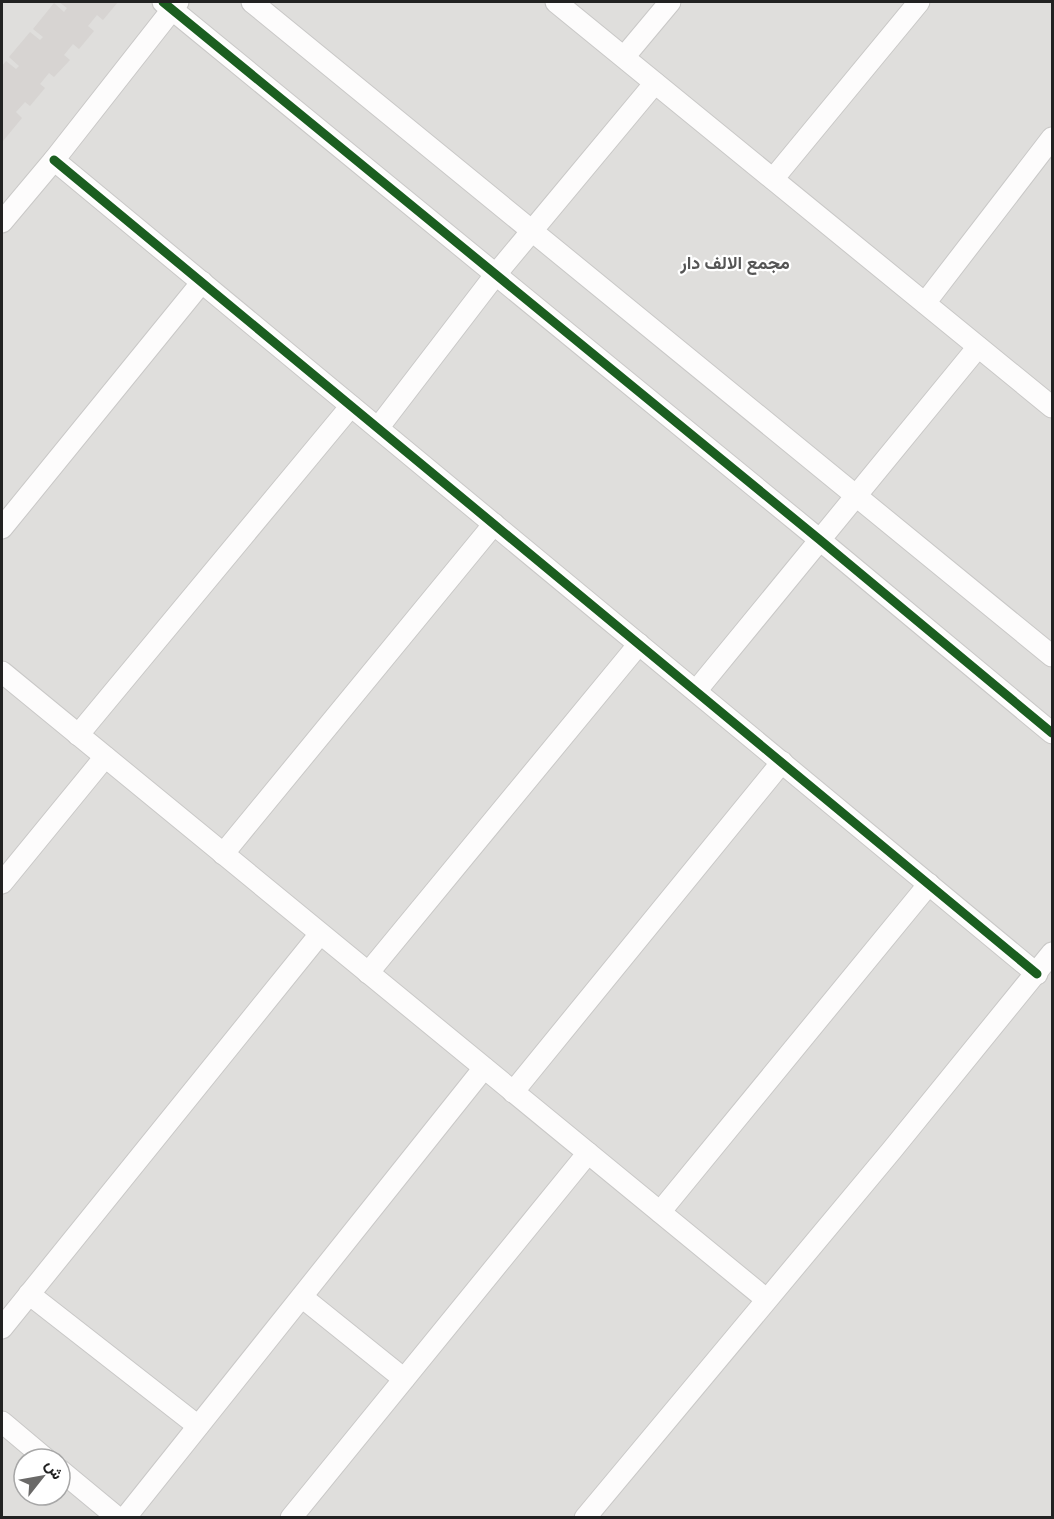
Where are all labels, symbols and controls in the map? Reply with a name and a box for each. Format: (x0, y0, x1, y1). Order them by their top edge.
district label: مجمع الالف دار (679, 252, 790, 275)
north arrow (12, 1447, 72, 1507)
text: ش (41, 1456, 68, 1483)

